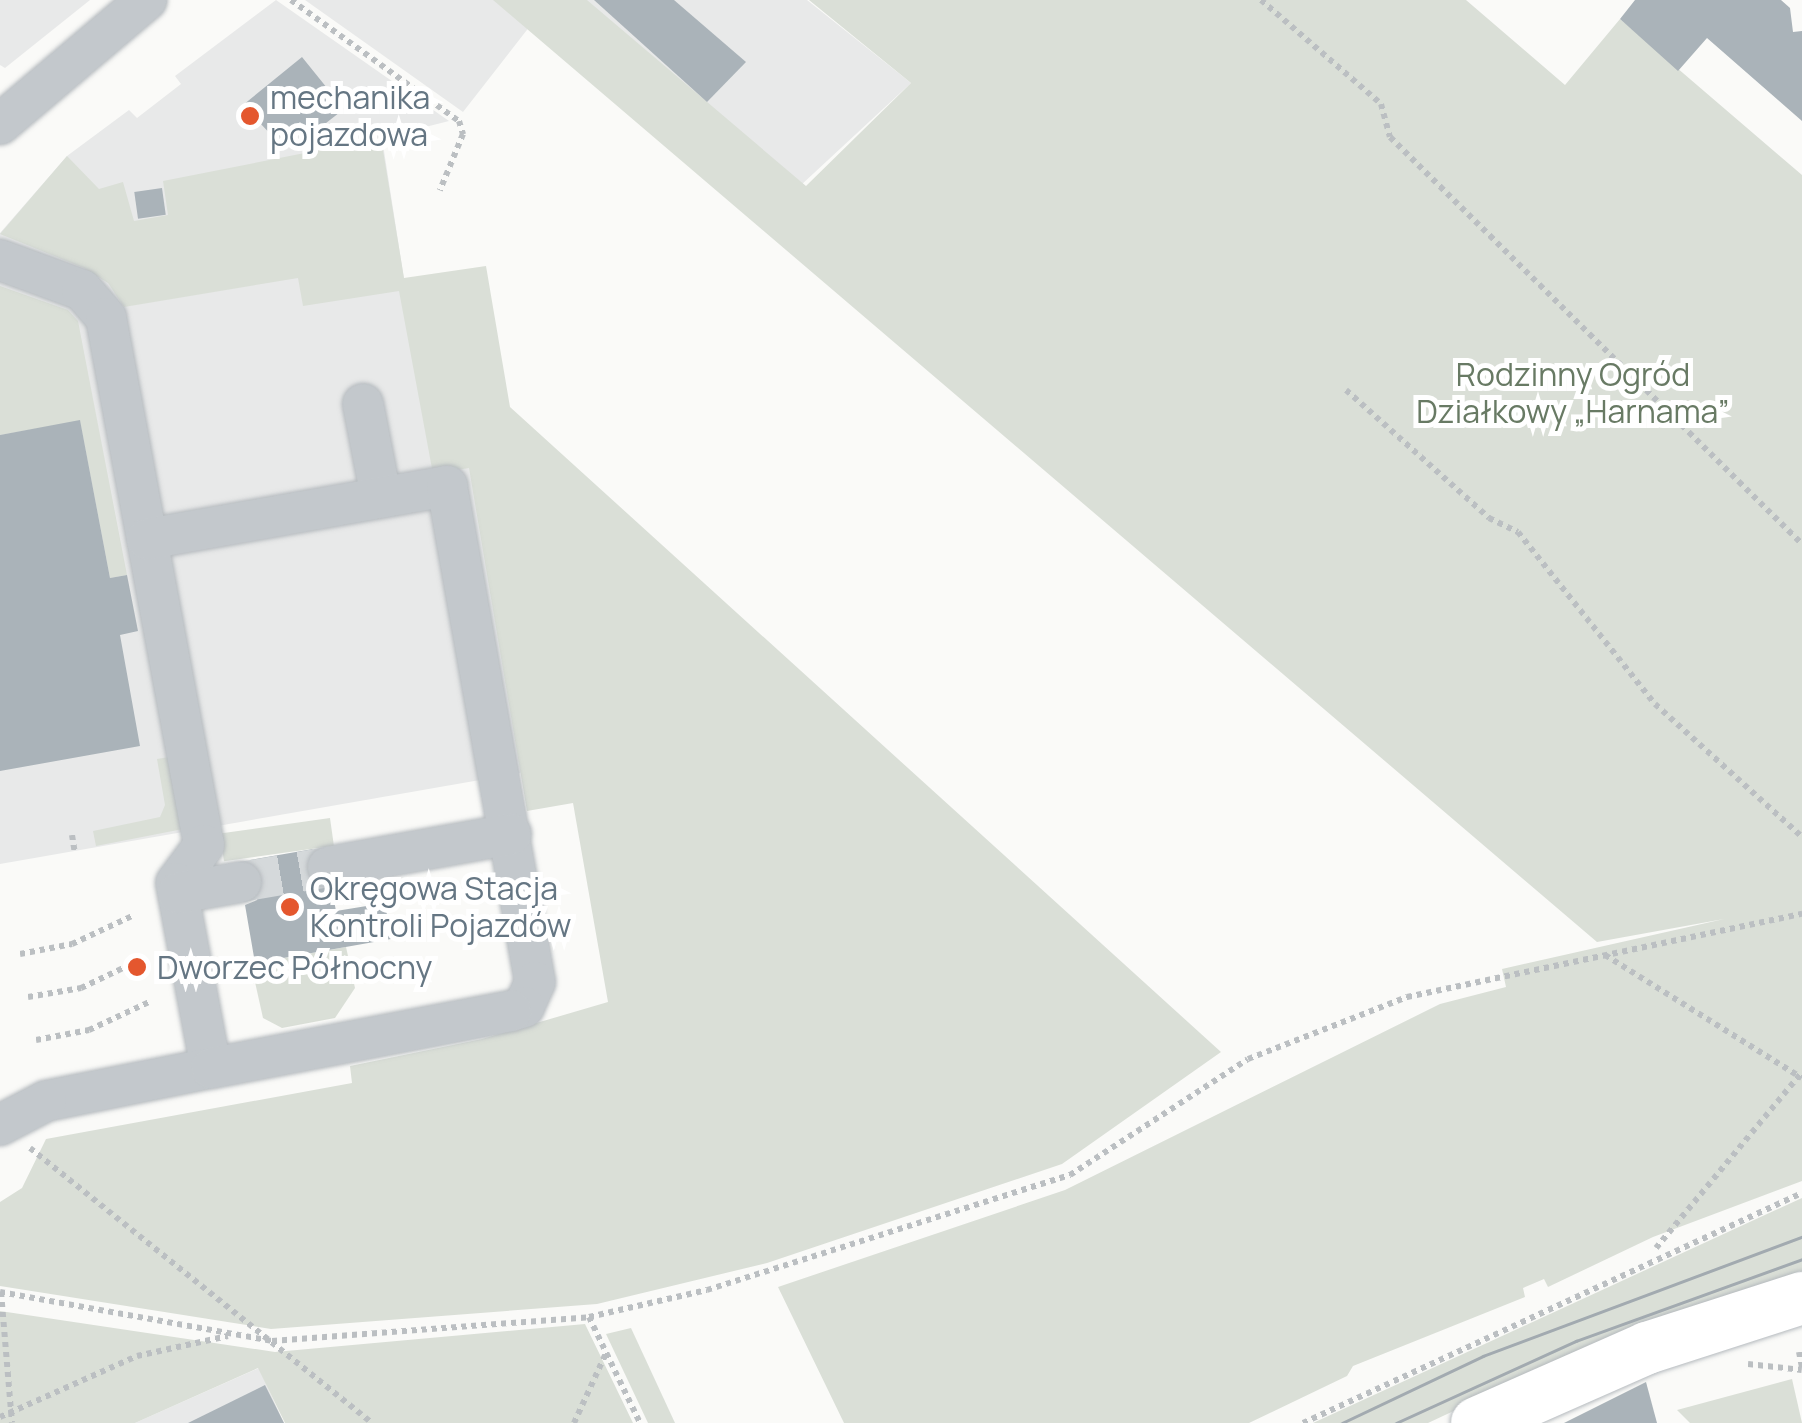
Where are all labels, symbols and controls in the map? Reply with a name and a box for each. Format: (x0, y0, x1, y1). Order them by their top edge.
place label: mechanika pojazdowa (270, 79, 430, 154)
marker: mechanika pojazdowa (239, 105, 261, 127)
park label: Rodzinny Ogród Działkowy „Harnama” (1416, 356, 1730, 431)
place label: Okręgowa Stacja Kontroli Pojazdów (310, 870, 571, 945)
marker: Okręgowa Stacja Kontroli Pojazdów (279, 896, 301, 918)
place label: Dworzec Północny (157, 948, 432, 986)
marker: Dworzec Północny (126, 956, 148, 978)

